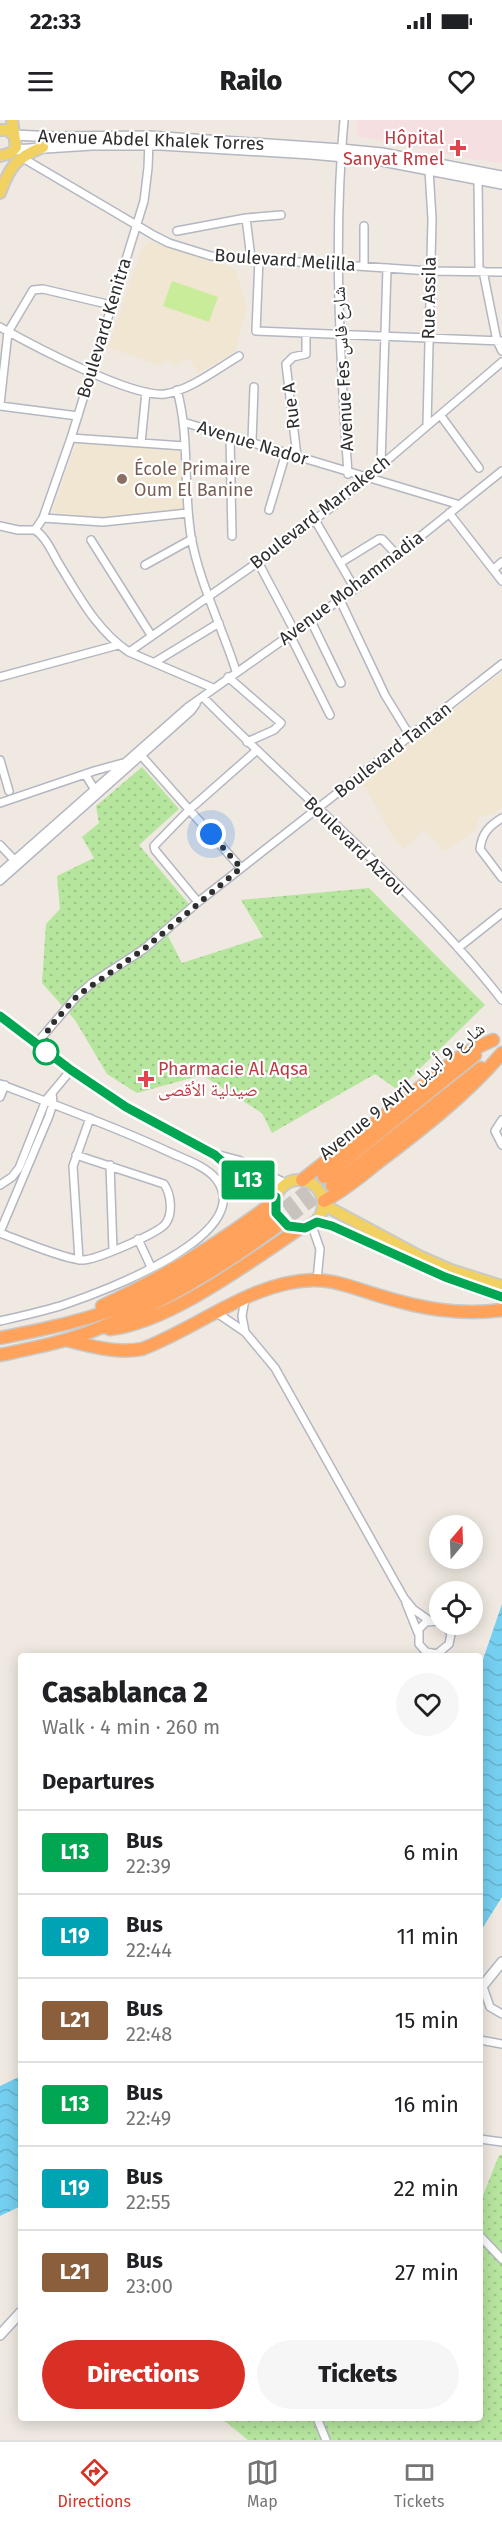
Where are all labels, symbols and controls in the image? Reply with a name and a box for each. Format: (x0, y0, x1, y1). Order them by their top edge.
text: 22:33 (30, 8, 81, 35)
icon: menu (24, 65, 57, 98)
text: Railo (220, 65, 282, 97)
icon: heart (445, 65, 478, 98)
street label: Avenue Abdel Khalek Torres (38, 125, 264, 155)
place label: Hôpital Sanyat Rmel (343, 127, 444, 170)
marker: Hôpital Sanyat Rmel (449, 139, 467, 157)
street label: Boulevard Melilla (214, 244, 356, 276)
street label: Boulevard Kenitra (72, 255, 136, 401)
street label: Rue Assila (417, 256, 441, 340)
street label: Avenue Fes شارع فاس (328, 286, 358, 452)
street label: Rue A (277, 381, 305, 430)
street label: Avenue Nador (195, 416, 311, 470)
street label: Boulevard Marrakech (245, 450, 395, 574)
place label: École Primaire Oum El Banine (134, 457, 253, 501)
marker: École Primaire Oum El Banine (115, 472, 129, 486)
street label: Avenue Mohammadia (274, 526, 428, 650)
street label: Boulevard Tantan (330, 697, 456, 803)
street label: Boulevard Azrou (300, 792, 410, 900)
your location (196, 819, 226, 849)
street label: Avenue 9 Avril شارع 9 أبريل (315, 1017, 489, 1165)
unlabelled marker (33, 1039, 59, 1065)
place label: Pharmacie Al Aqsa صيدلية الأقصى (158, 1058, 308, 1101)
marker: Pharmacie Al Aqsa صيدلية الأقصى (139, 1072, 153, 1086)
line badge: L13 (214, 1160, 282, 1200)
text: L13 (234, 1167, 262, 1193)
north arrow (429, 1515, 483, 1569)
map controls (429, 1515, 483, 1635)
button: locate (429, 1581, 483, 1635)
button: heart (396, 1673, 459, 1736)
text: Casablanca 2 (42, 1676, 208, 1709)
text: Walk · 4 min · 260 m (42, 1715, 220, 1739)
text: Departures (42, 1768, 154, 1795)
text: Bus (126, 1827, 163, 1854)
text: L13 (61, 1839, 89, 1865)
text: 6 min (403, 1839, 459, 1866)
text: 22:39 (126, 1854, 171, 1878)
text: Bus (126, 1911, 163, 1938)
text: L19 (60, 1923, 90, 1949)
text: 11 min (396, 1923, 459, 1950)
text: 22:44 (126, 1938, 172, 1962)
text: Bus (126, 1995, 163, 2022)
text: L21 (60, 2007, 90, 2033)
text: 15 min (395, 2007, 459, 2034)
text: 22:48 (126, 2022, 172, 2046)
text: Bus (126, 2079, 163, 2106)
text: L13 (61, 2091, 89, 2117)
text: 16 min (394, 2091, 459, 2118)
text: 22:49 (126, 2106, 171, 2130)
text: Bus (126, 2163, 163, 2190)
text: L19 (60, 2175, 90, 2201)
text: 22 min (393, 2175, 459, 2202)
text: 22:55 (126, 2190, 171, 2214)
text: Bus (126, 2247, 163, 2274)
text: L21 (60, 2259, 90, 2285)
text: 27 min (395, 2259, 459, 2286)
text: 23:00 (126, 2274, 173, 2298)
button: Directions (42, 2340, 245, 2409)
button: Tickets (257, 2340, 459, 2409)
tab: Directions (58, 2456, 131, 2511)
tab: Map (246, 2456, 279, 2511)
tab: Tickets (394, 2456, 444, 2511)

